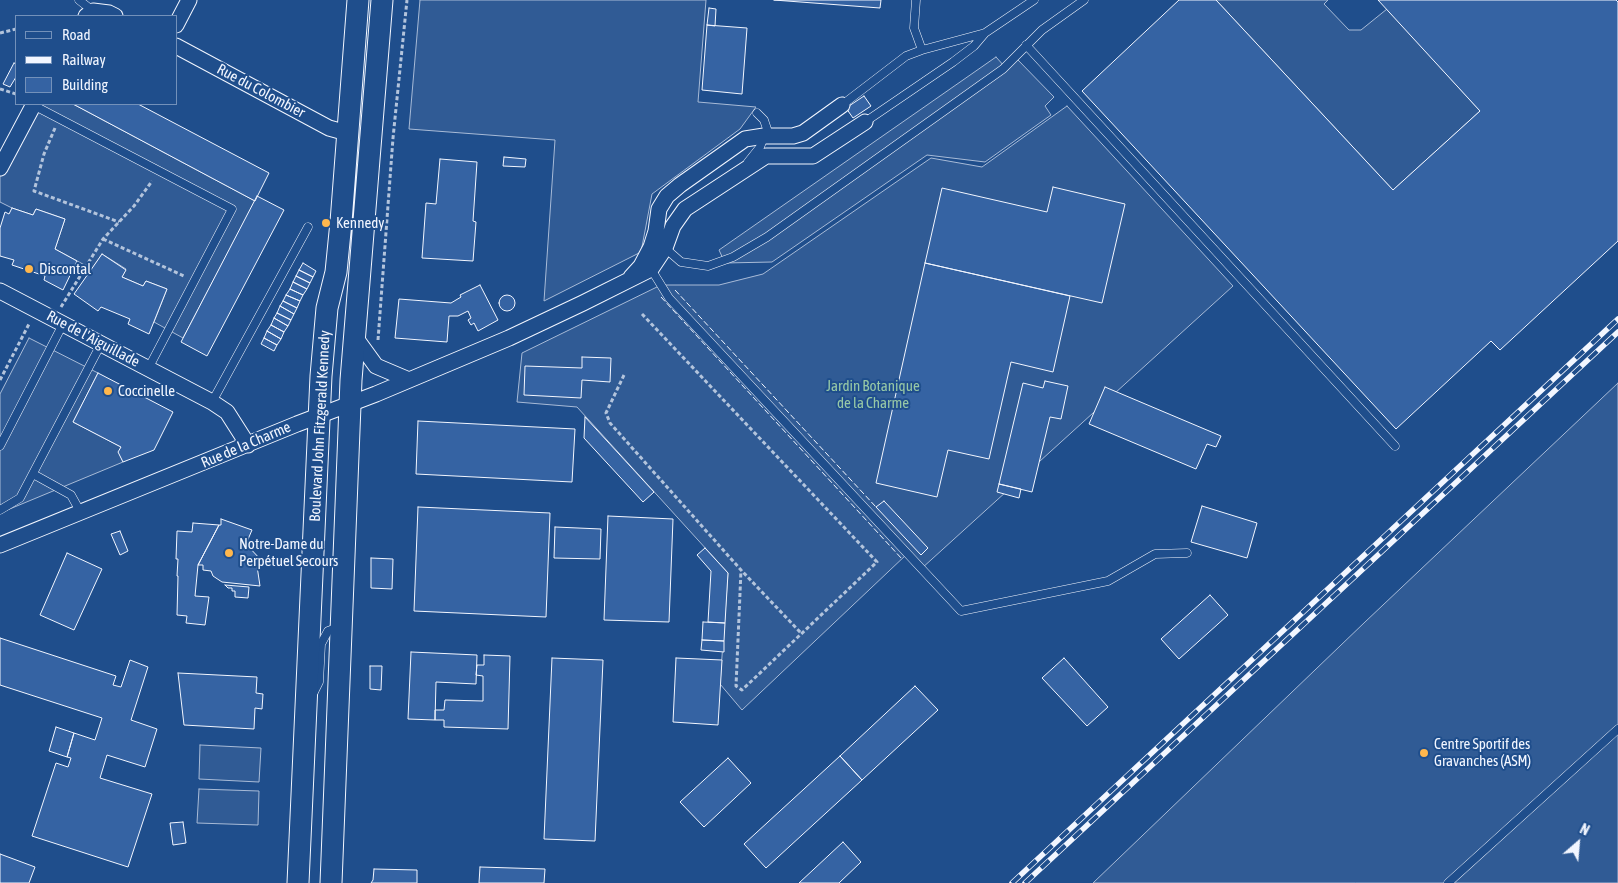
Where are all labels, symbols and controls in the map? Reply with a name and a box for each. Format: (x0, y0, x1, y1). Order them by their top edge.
legend (15, 15, 178, 105)
text: Road (62, 26, 91, 43)
text: Railway (62, 51, 106, 68)
street label: Rue du Colombier (214, 60, 308, 122)
text: Building (62, 76, 108, 93)
place label: Kennedy (336, 214, 384, 232)
marker: Kennedy (320, 217, 332, 229)
place label: Discontal (39, 260, 91, 278)
marker: Discontal (23, 263, 35, 275)
street label: Rue de l'Aiguillade (43, 307, 143, 371)
street label: Boulevard John Fitzgerald Kennedy (306, 330, 334, 522)
park label: Jardin Botanique de la Charme (826, 377, 920, 412)
place label: Coccinelle (118, 382, 175, 400)
marker: Coccinelle (102, 385, 114, 397)
street label: Rue de la Charme (198, 418, 294, 472)
place label: Notre-Dame du Perpétuel Secours (239, 535, 338, 570)
marker: Notre-Dame du Perpétuel Secours (223, 547, 235, 559)
place label: Centre Sportif des Gravanches (ASM) (1434, 735, 1531, 770)
marker: Centre Sportif des Gravanches (ASM) (1418, 747, 1430, 759)
north arrow (1553, 818, 1603, 868)
text: N (1577, 821, 1592, 839)

